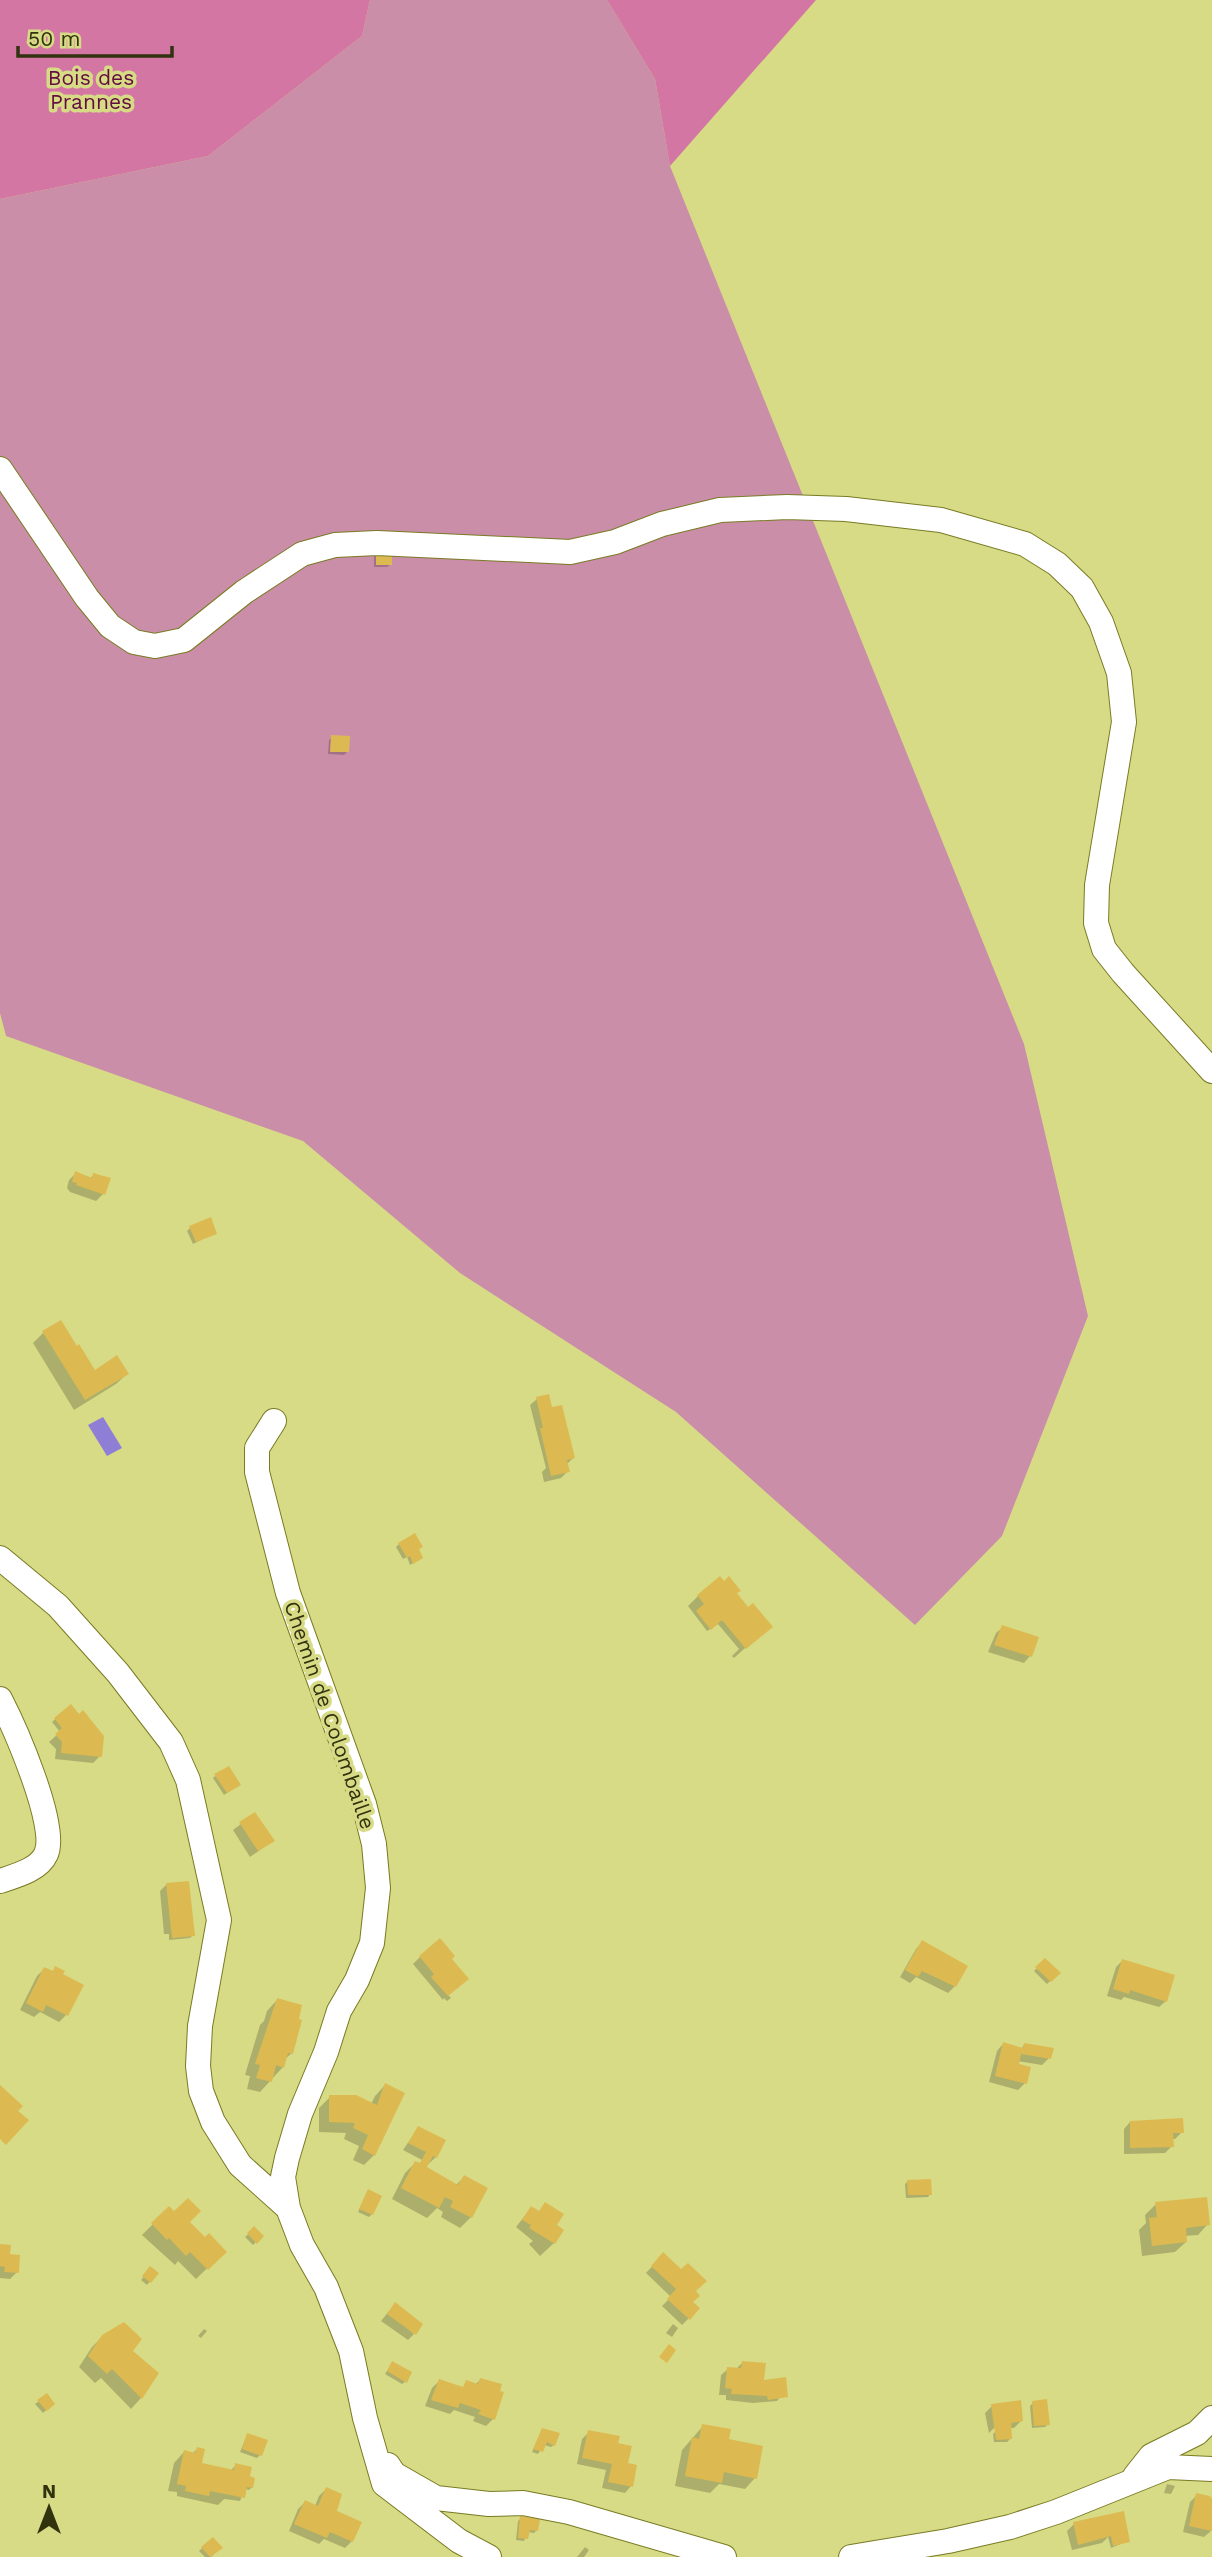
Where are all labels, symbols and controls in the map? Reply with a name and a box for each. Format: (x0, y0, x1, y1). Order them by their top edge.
scale bar (18, 14, 172, 58)
text: 50 m (28, 26, 80, 51)
park label: Bois des Prannes (48, 65, 134, 114)
street label: Chemin de Colombaille (279, 1598, 381, 1832)
north arrow (14, 2473, 84, 2543)
text: N (42, 2480, 56, 2503)

